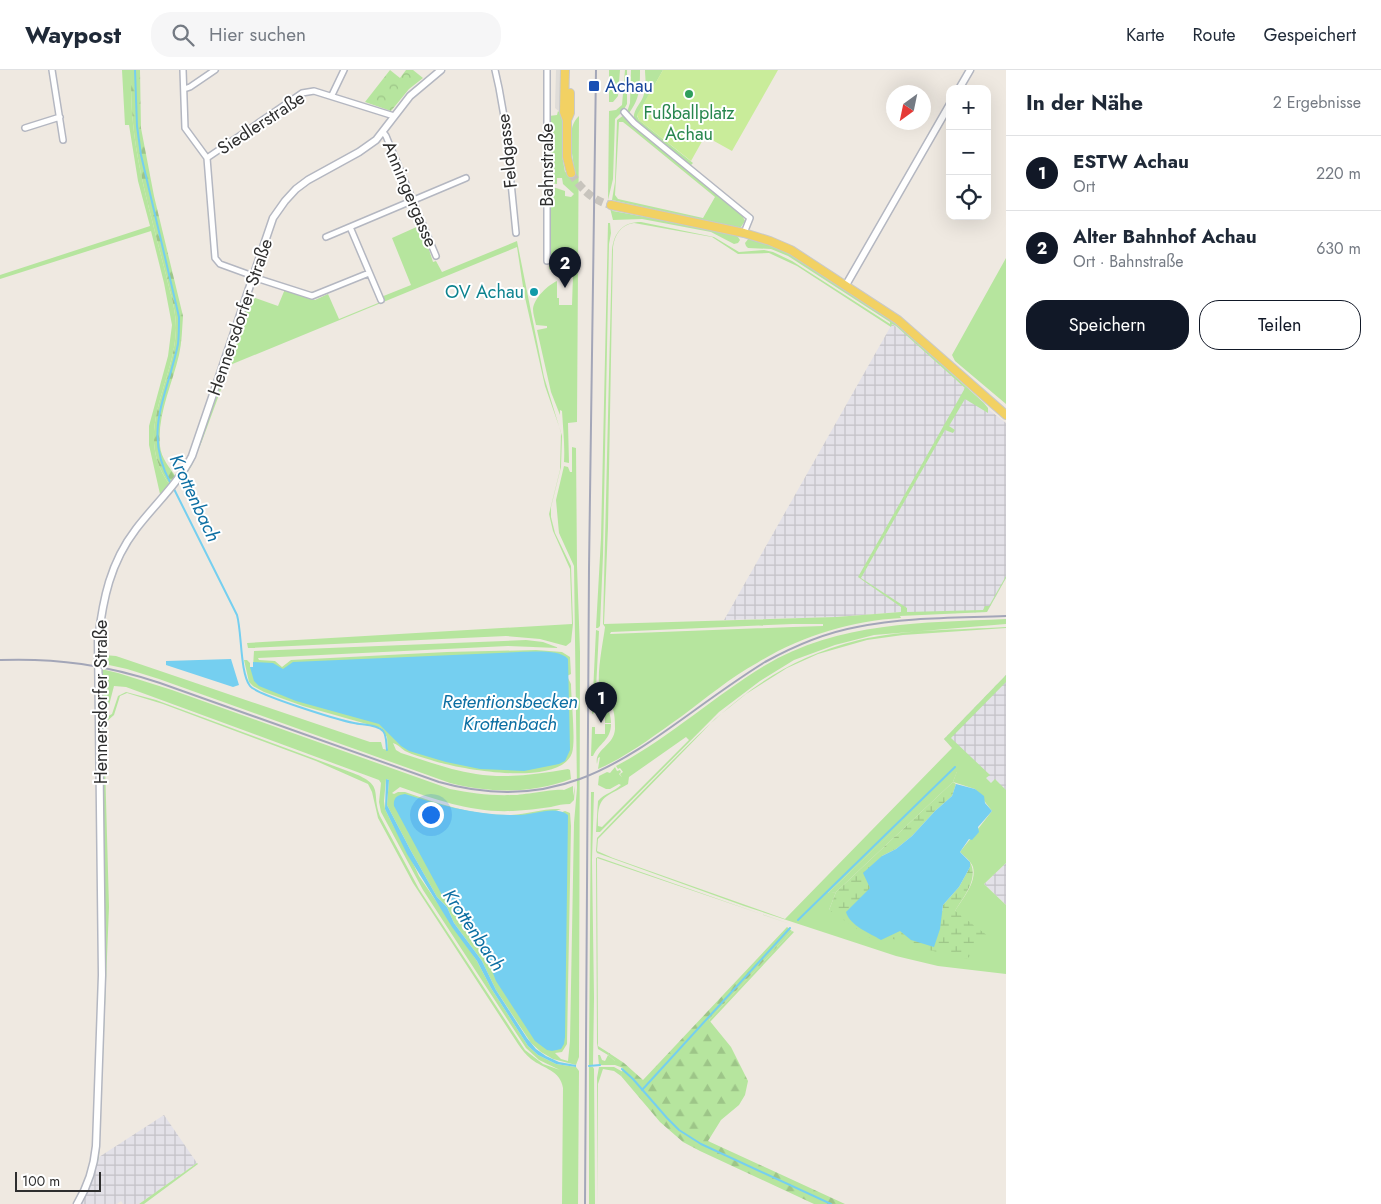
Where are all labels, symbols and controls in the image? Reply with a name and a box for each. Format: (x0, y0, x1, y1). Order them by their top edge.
search box (151, 12, 501, 57)
text: Waypost (25, 17, 121, 52)
icon: search (169, 21, 197, 49)
text: Hier suchen (209, 21, 306, 48)
text: Karte (1126, 22, 1165, 48)
text: Route (1193, 22, 1235, 48)
text: Gespeichert (1263, 22, 1356, 48)
place label: Achau (605, 73, 653, 99)
marker: Achau (587, 79, 601, 93)
street label: Siedlerstraße (212, 85, 310, 161)
north arrow (886, 85, 931, 130)
map controls (946, 85, 991, 220)
button: + (946, 85, 991, 130)
marker: Fußballplatz Achau (683, 88, 695, 100)
text: In der Nähe (1026, 88, 1143, 118)
text: 2 Ergebnisse (1273, 91, 1361, 114)
place label: Fußballplatz Achau (643, 100, 735, 147)
street label: Feldgasse (490, 112, 524, 190)
street label: Bahnstraße (534, 123, 560, 207)
button: − (946, 130, 991, 175)
street label: Anningergasse (376, 137, 444, 251)
text: ESTW Achau (1073, 148, 1189, 175)
text: 1 (1038, 162, 1046, 185)
text: 220 m (1316, 162, 1361, 185)
button: locate (946, 175, 991, 220)
text: Ort (1073, 175, 1095, 198)
text: Alter Bahnhof Achau (1073, 223, 1257, 250)
street label: Hennersdorfer Straße (201, 235, 279, 399)
text: 2 (1037, 237, 1047, 260)
text: 630 m (1316, 237, 1361, 260)
pin: 2 (549, 247, 581, 288)
text: Ort · Bahnstraße (1073, 250, 1184, 273)
place label: OV Achau (445, 279, 524, 305)
marker: OV Achau (528, 286, 540, 298)
button: Speichern (1026, 300, 1189, 350)
button: Teilen (1199, 300, 1361, 350)
water label: Krottenbach (163, 450, 227, 546)
street label: Hennersdorfer Straße (88, 620, 114, 784)
pin: 1 (585, 682, 617, 723)
water label: Retentionsbecken Krottenbach (442, 688, 578, 737)
your location (418, 802, 444, 828)
water label: Krottenbach (437, 883, 511, 977)
scale bar (15, 1169, 101, 1192)
text: 100 m (22, 1171, 60, 1191)

